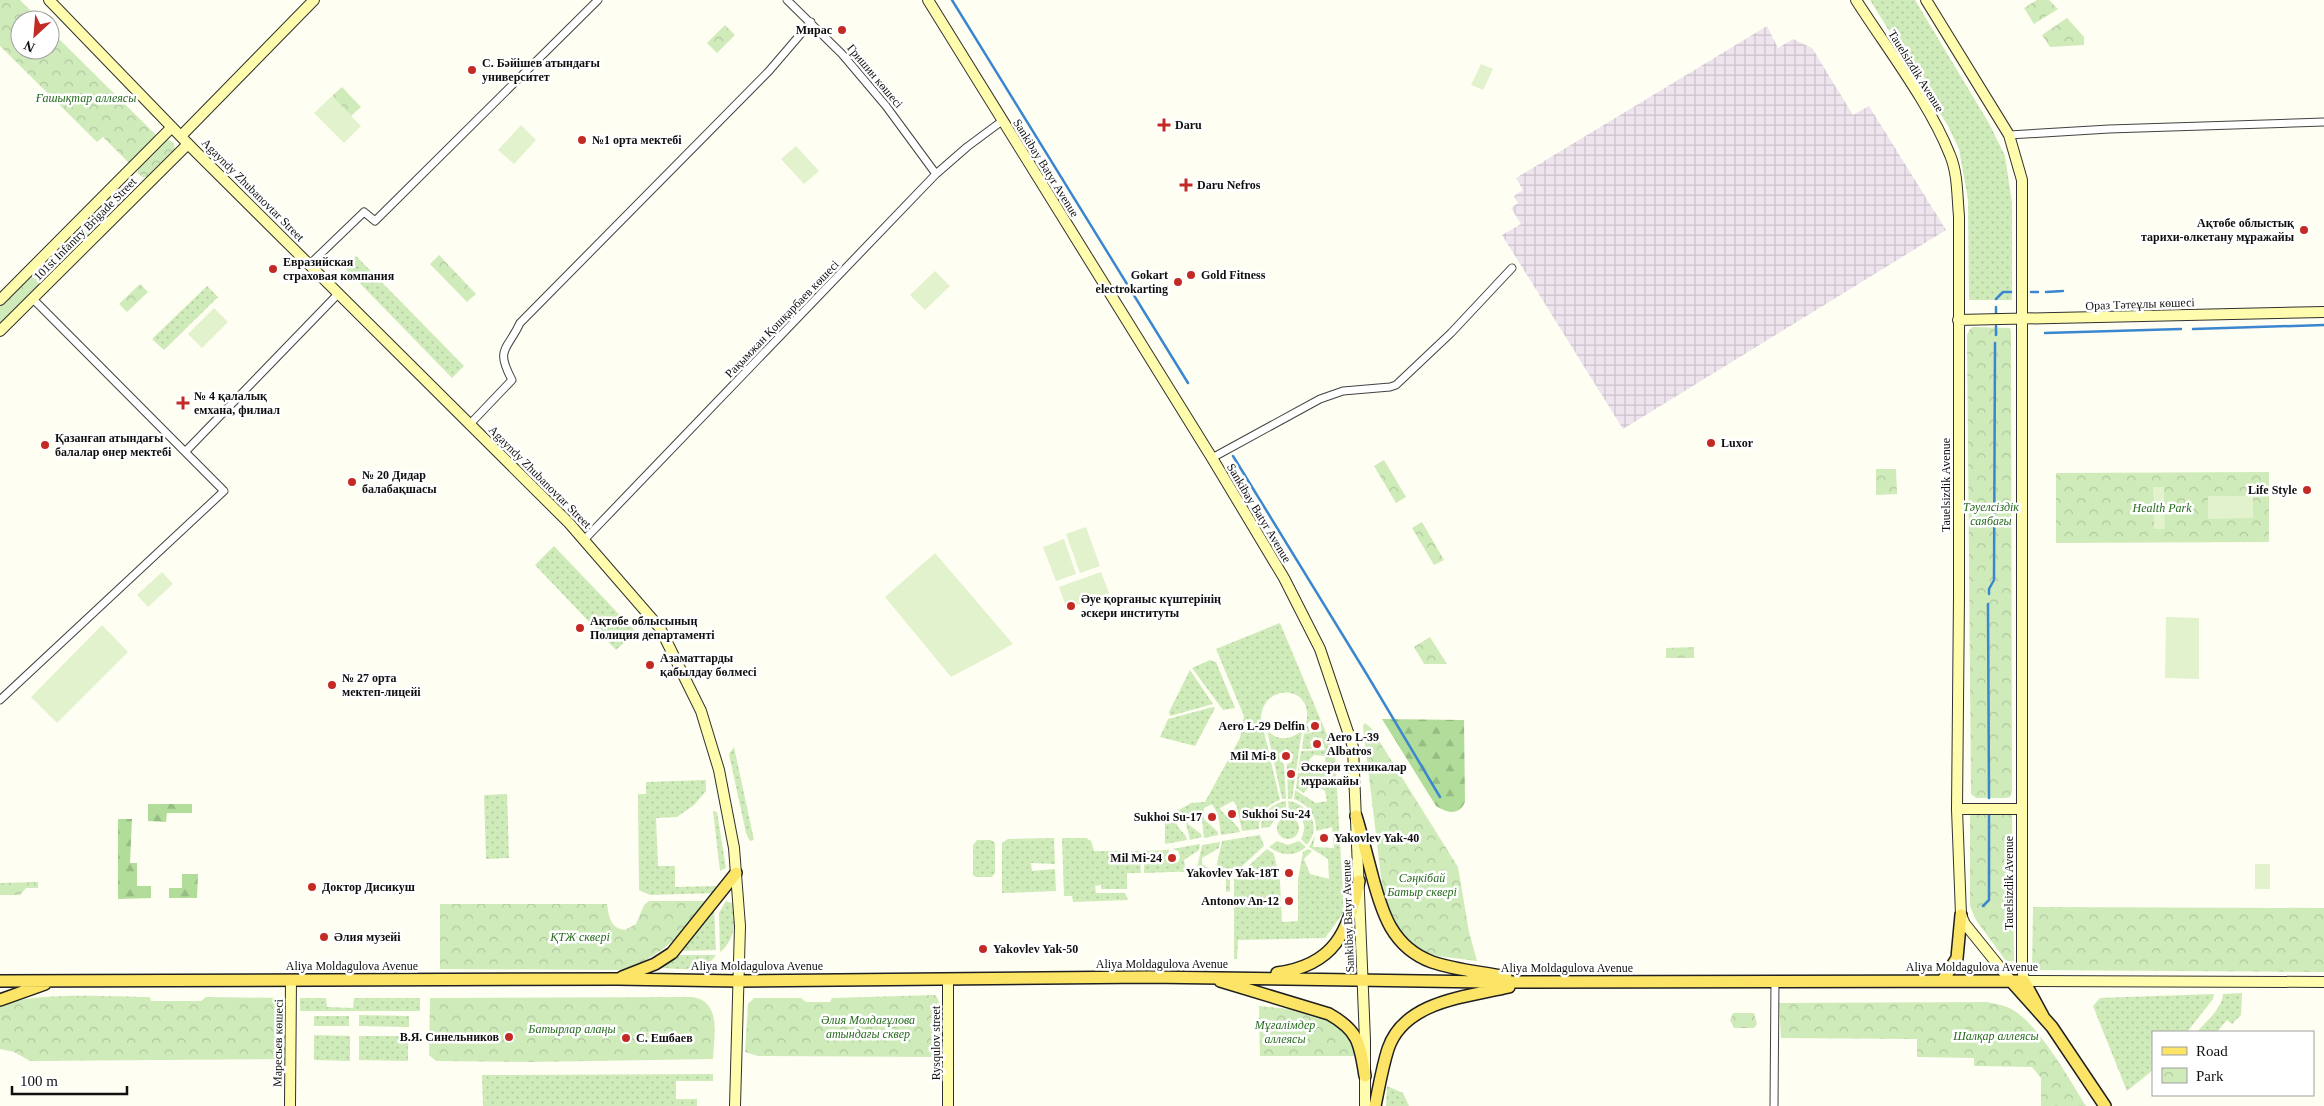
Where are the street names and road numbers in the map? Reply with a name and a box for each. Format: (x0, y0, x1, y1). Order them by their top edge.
street label: Tauelsizdik Avenue (1885, 27, 1947, 115)
street label: Гришин көшесі (844, 41, 906, 111)
street label: Sankibay Batyr Avenue (1010, 116, 1082, 220)
street label: Agayndy Zhubanovtar Street (199, 136, 308, 245)
street label: 101st Infantry Brigade Street (31, 174, 140, 283)
street label: Рақымжан Қошқарбаев көшесі (722, 257, 842, 381)
street label: Ораз Тәтеұлы көшесі (2085, 295, 2196, 313)
street label: Agayndy Zhubanovtar Street (486, 423, 595, 532)
street label: Tauelsizdik Avenue (1939, 438, 1953, 532)
street label: Sankibay Batyr Avenue (1224, 461, 1294, 565)
street label: Tauelsizdik Avenue (2002, 836, 2016, 930)
street label: Sankibay Batyr Avenue (1339, 859, 1357, 973)
street label: Aliya Moldagulova Avenue (1096, 957, 1228, 971)
street label: Aliya Moldagulova Avenue (286, 959, 418, 973)
street label: Aliya Moldagulova Avenue (691, 959, 823, 973)
street label: Aliya Moldagulova Avenue (1906, 960, 2038, 974)
street label: Aliya Moldagulova Avenue (1501, 961, 1633, 975)
street label: Маресьев көшесі (270, 998, 286, 1087)
street label: Rysqulov street (929, 1005, 943, 1080)

